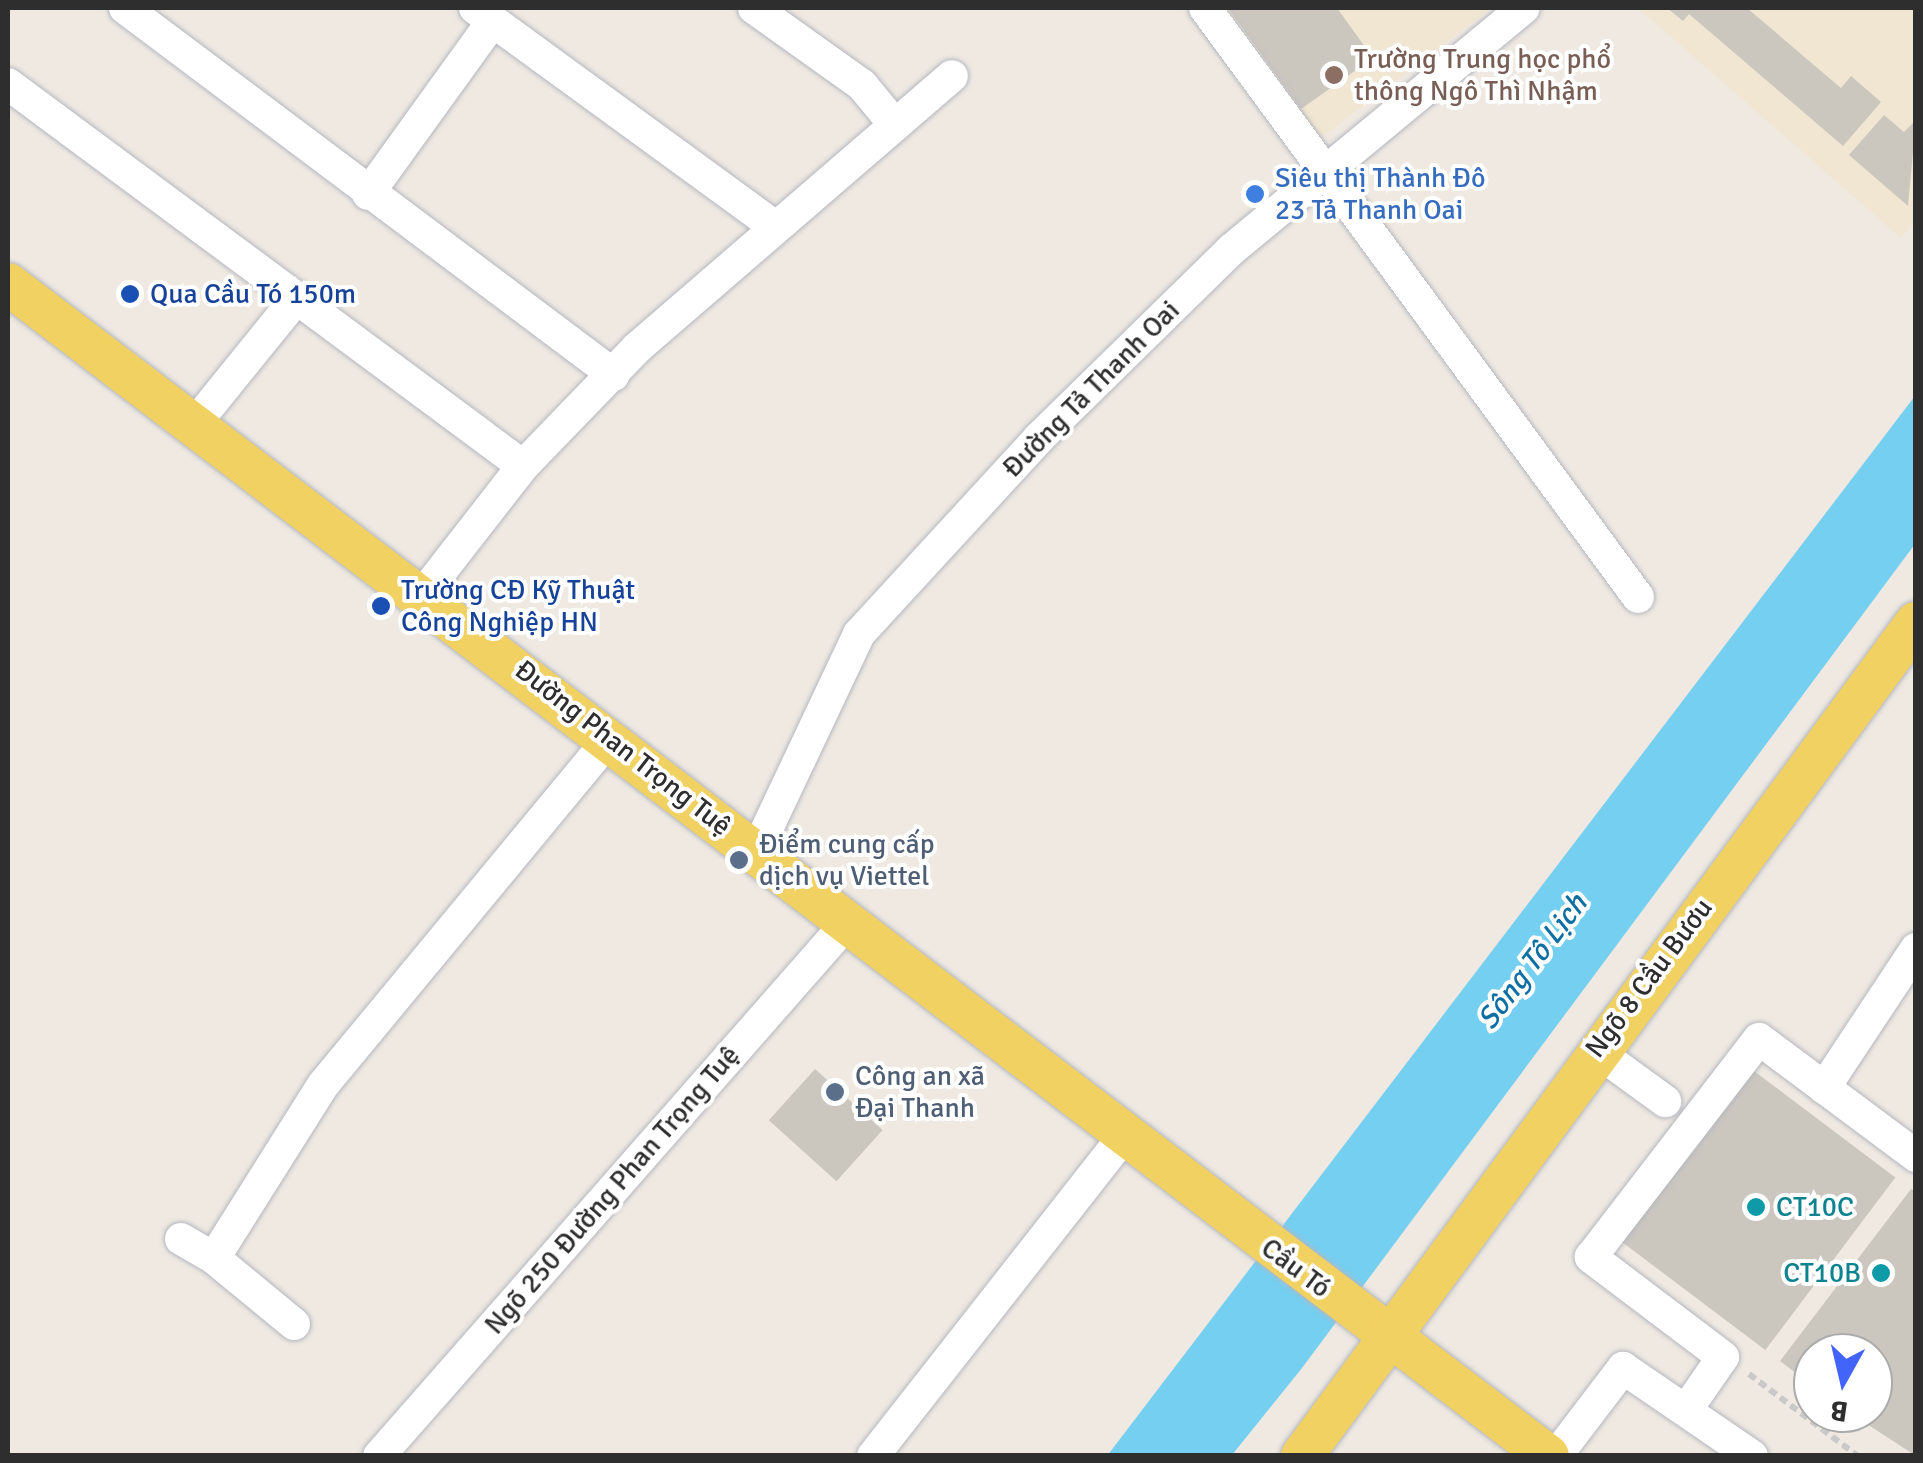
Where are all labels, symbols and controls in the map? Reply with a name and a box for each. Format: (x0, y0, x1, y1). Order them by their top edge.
place label: Trường Trung học phổ thông Ngô Thì Nhậm (1354, 42, 1611, 108)
marker: Trường Trung học phổ thông Ngô Thì Nhậm (1323, 64, 1345, 86)
place label: Siêu thị Thành Đô 23 Tả Thanh Oai (1275, 161, 1485, 227)
marker: Siêu thị Thành Đô 23 Tả Thanh Oai (1244, 183, 1266, 205)
place label: Qua Cầu Tó 150m (150, 277, 356, 311)
marker: Qua Cầu Tó 150m (119, 283, 141, 305)
street label: Đường Tả Thanh Oai (995, 293, 1187, 485)
place label: Trường CĐ Kỹ Thuật Công Nghiệp HN (401, 573, 635, 639)
marker: Trường CĐ Kỹ Thuật Công Nghiệp HN (370, 595, 392, 617)
street label: Đường Phan Trọng Tuệ (508, 653, 738, 843)
place label: Điểm cung cấp dịch vụ Viettel (759, 827, 935, 893)
marker: Điểm cung cấp dịch vụ Viettel (728, 849, 750, 871)
water label: Sông Tô Lịch (1470, 887, 1596, 1037)
street label: Ngõ 8 Cầu Bươu (1578, 892, 1720, 1064)
street label: Ngõ 250 Đường Phan Trọng Tuệ (478, 1039, 746, 1341)
place label: Công an xã Đại Thanh (855, 1059, 985, 1125)
marker: Công an xã Đại Thanh (824, 1081, 846, 1103)
place label: CT10C (1776, 1190, 1854, 1224)
marker: CT10C (1745, 1196, 1767, 1218)
street label: Cầu Tó (1255, 1231, 1337, 1305)
place label: CT10B (1783, 1256, 1861, 1290)
marker: CT10B (1870, 1262, 1892, 1284)
north arrow (1793, 1333, 1893, 1433)
text: B (1828, 1393, 1850, 1429)

